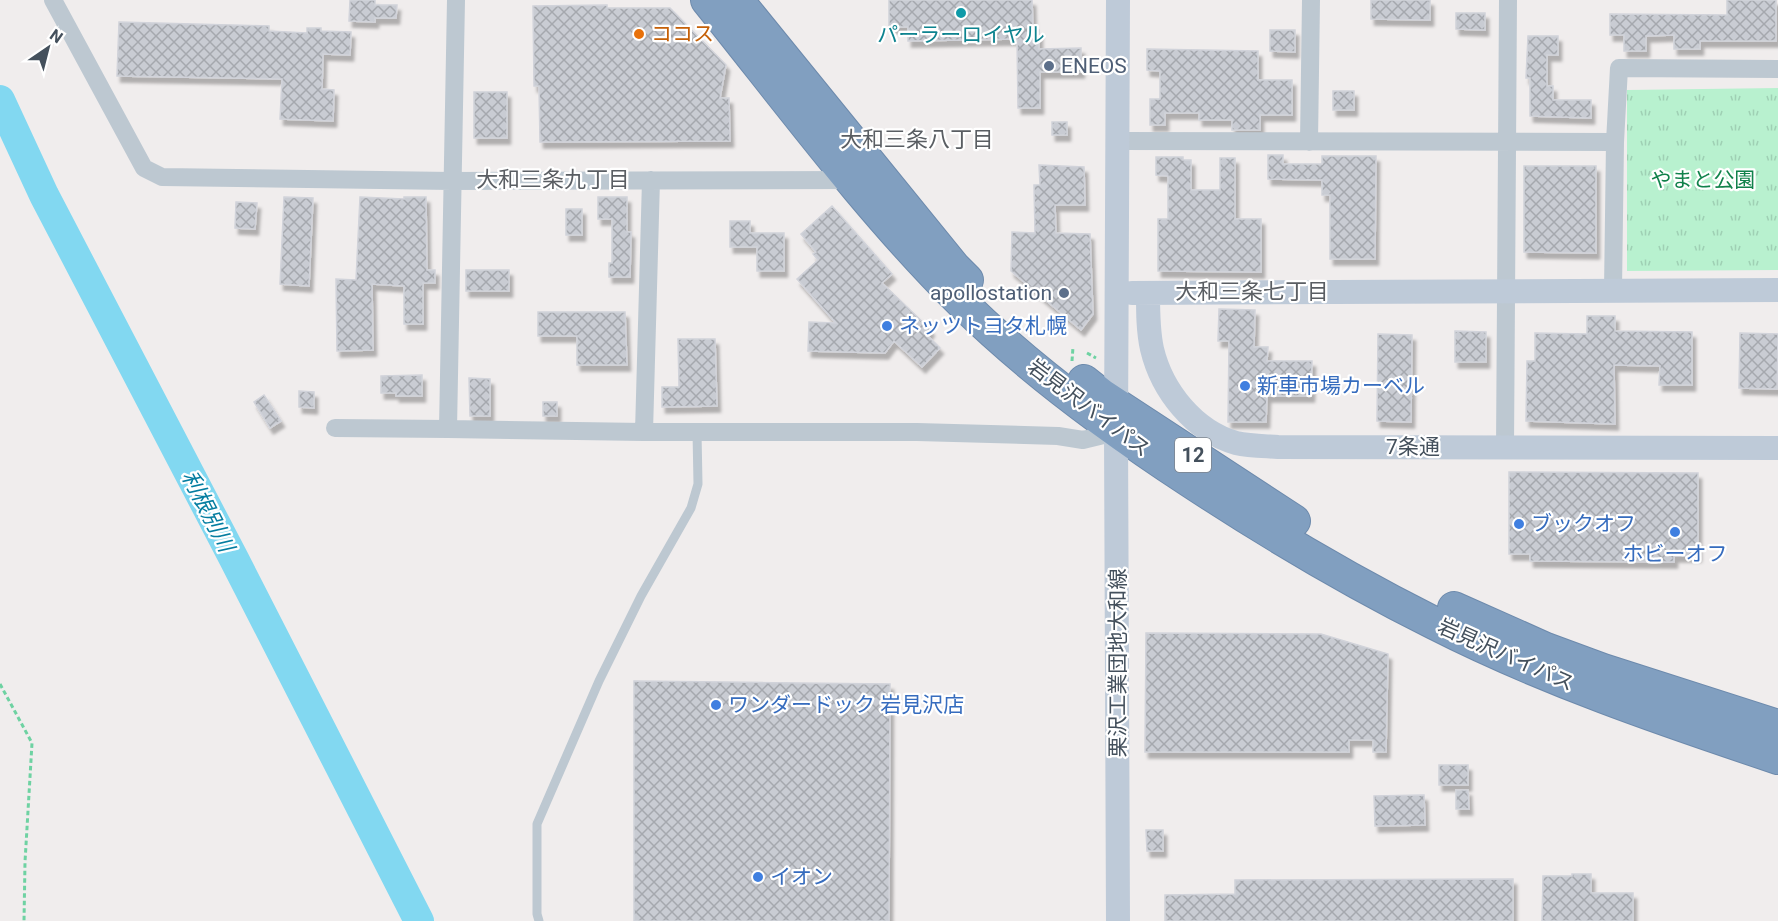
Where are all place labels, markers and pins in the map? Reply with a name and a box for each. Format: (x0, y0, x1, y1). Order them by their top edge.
marker: パーラーロイヤル (954, 6, 968, 20)
place label: ココス (651, 22, 714, 46)
place label: パーラーロイヤル (877, 23, 1045, 47)
marker: ココス (632, 27, 646, 41)
place label: ENEOS (1061, 54, 1127, 78)
marker: ENEOS (1042, 59, 1056, 73)
place label: apollostation (930, 281, 1052, 305)
marker: apollostation (1057, 286, 1071, 300)
place label: ネッツトヨタ札幌 (899, 314, 1067, 338)
marker: ネッツトヨタ札幌 (880, 319, 894, 333)
place label: 新車市場カーベル (1257, 374, 1425, 398)
marker: 新車市場カーベル (1238, 379, 1252, 393)
place label: ブックオフ (1531, 512, 1636, 536)
marker: ブックオフ (1512, 517, 1526, 531)
marker: ホビーオフ (1668, 525, 1682, 539)
place label: ホビーオフ (1623, 542, 1728, 566)
place label: ワンダードック 岩見沢店 (728, 693, 964, 717)
marker: ワンダードック 岩見沢店 (709, 698, 723, 712)
place label: イオン (770, 865, 833, 889)
marker: イオン (751, 870, 765, 884)

